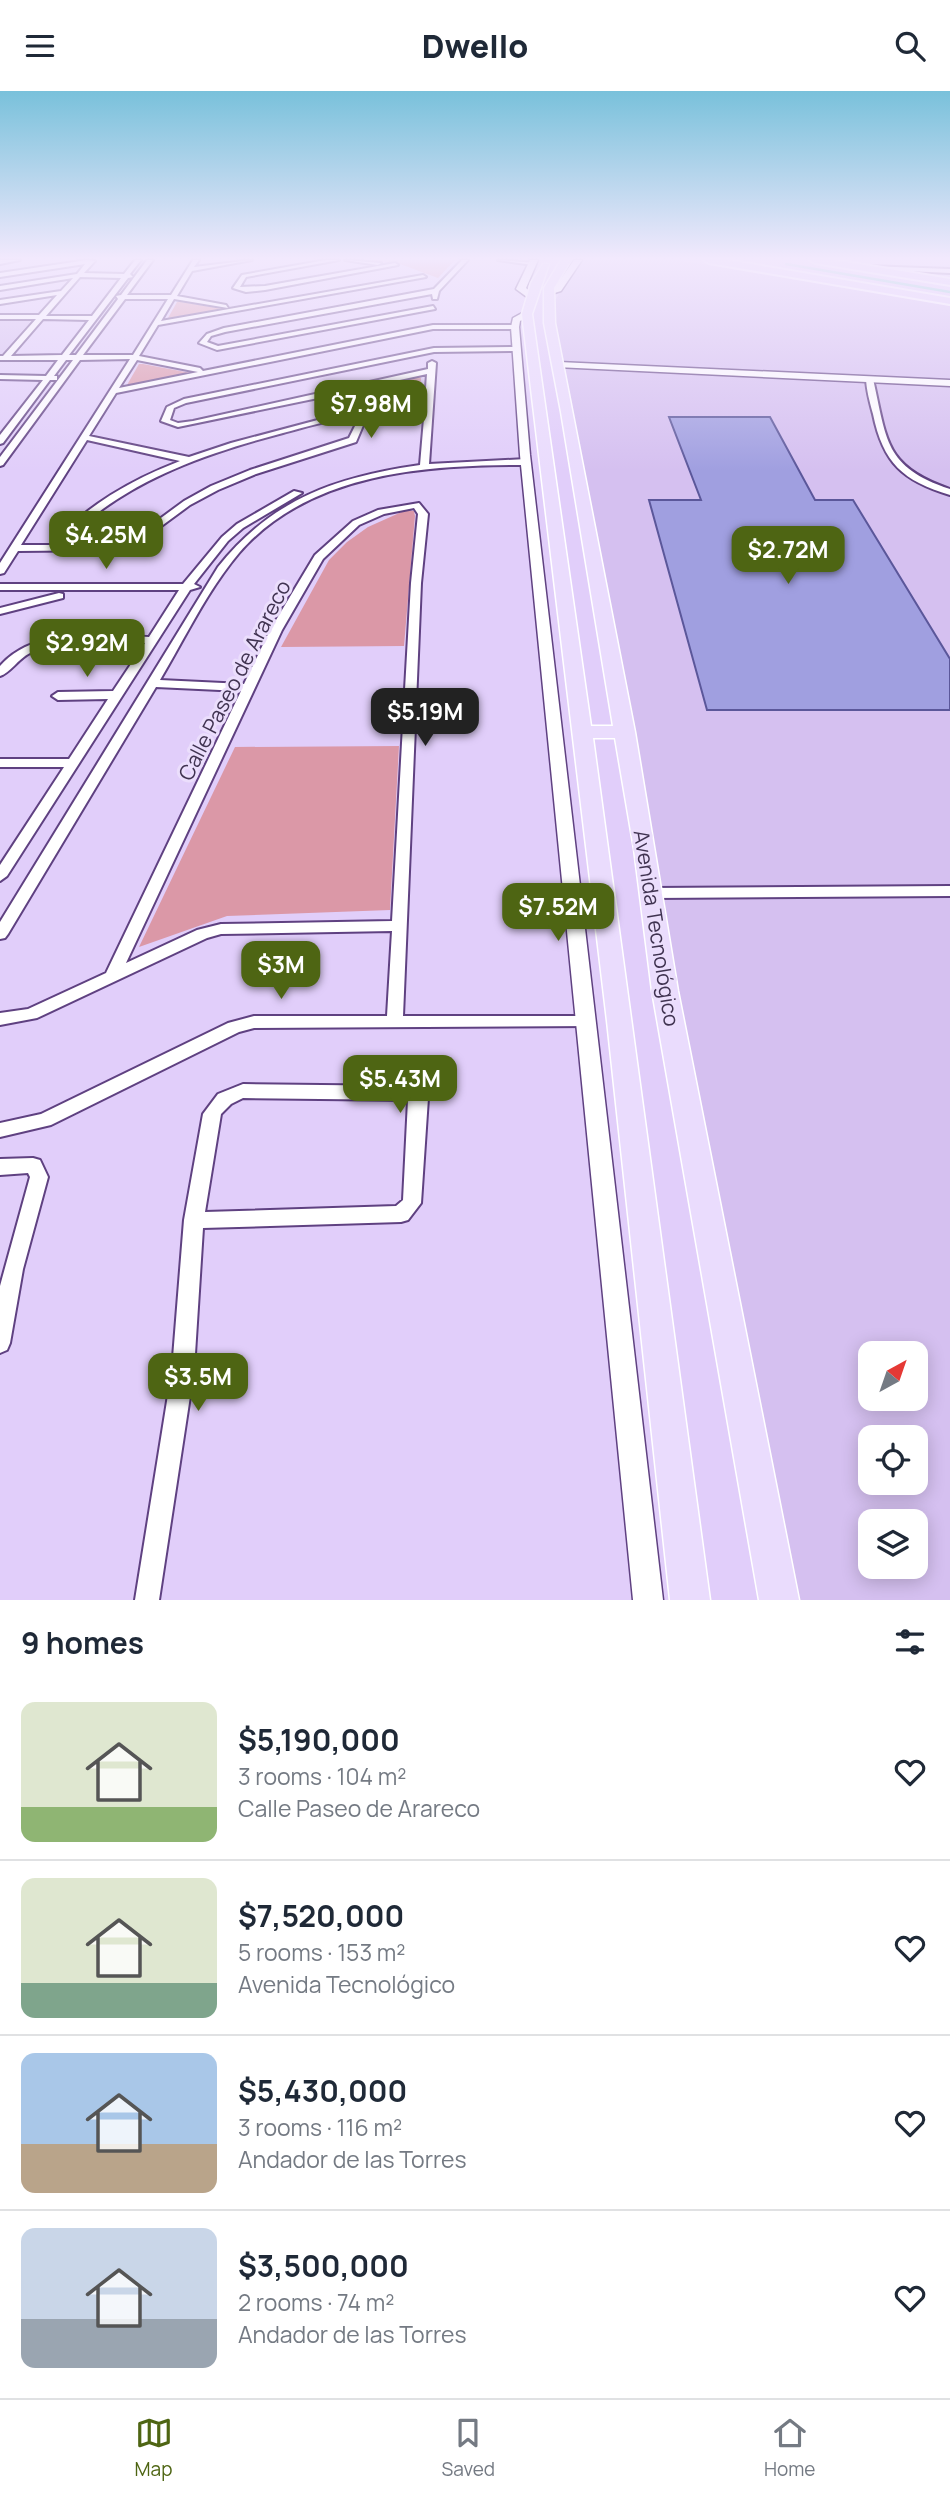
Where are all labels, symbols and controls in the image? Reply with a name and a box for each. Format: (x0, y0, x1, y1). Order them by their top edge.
text: Dwello (422, 24, 528, 68)
icon: menu (21, 27, 59, 65)
icon: search (891, 27, 929, 65)
pin: $7.98M (314, 381, 428, 440)
text: $7.98M (330, 387, 412, 419)
pin: $4.25M (49, 511, 163, 571)
text: $4.25M (65, 518, 147, 550)
pin: $2.72M (731, 526, 845, 586)
text: $2.72M (748, 533, 828, 565)
street label: Calle Paseo de Arareco (171, 575, 297, 785)
pin: $2.92M (30, 619, 144, 679)
text: $2.92M (46, 626, 128, 658)
pin: $5.19M (368, 689, 482, 748)
text: $5.19M (387, 695, 463, 727)
street label: Avenida Tecnológico (628, 828, 686, 1028)
pin: $7.52M (501, 883, 615, 943)
text: $7.52M (518, 890, 598, 922)
pin: $3M (247, 941, 315, 1001)
text: $3M (257, 948, 305, 980)
pin: $5.43M (343, 1055, 457, 1115)
text: $5.43M (359, 1062, 441, 1094)
north arrow (858, 1341, 928, 1411)
map controls (858, 1341, 928, 1579)
pin: $3.5M (149, 1353, 247, 1413)
text: $3.5M (164, 1360, 232, 1392)
button: locate (858, 1425, 928, 1495)
button: layers (858, 1509, 928, 1579)
text: 9 homes (21, 1622, 144, 1663)
icon: filters (891, 1623, 929, 1661)
text: $5,190,000 (238, 1719, 400, 1760)
icon: home (77, 1730, 161, 1814)
icon: heart (891, 1753, 929, 1791)
text: 3 rooms · 104 m² (238, 1760, 406, 1792)
text: Calle Paseo de Arareco (238, 1792, 480, 1824)
text: $7,520,000 (238, 1895, 404, 1936)
icon: home (77, 1906, 161, 1990)
icon: heart (891, 1929, 929, 1967)
text: 5 rooms · 153 m² (238, 1936, 405, 1968)
text: Avenida Tecnológico (238, 1968, 455, 2000)
text: $5,430,000 (238, 2070, 407, 2111)
icon: home (77, 2081, 161, 2165)
icon: heart (891, 2104, 929, 2142)
text: 3 rooms · 116 m² (238, 2111, 402, 2143)
text: Andador de las Torres (238, 2143, 467, 2175)
text: $3,500,000 (238, 2245, 409, 2286)
icon: home (77, 2256, 161, 2340)
icon: heart (891, 2279, 929, 2317)
text: 2 rooms · 74 m² (238, 2286, 394, 2318)
text: Andador de las Torres (238, 2318, 467, 2350)
tab: Map (135, 2414, 173, 2482)
tab: Saved (442, 2414, 495, 2482)
tab: Home (764, 2414, 815, 2482)

